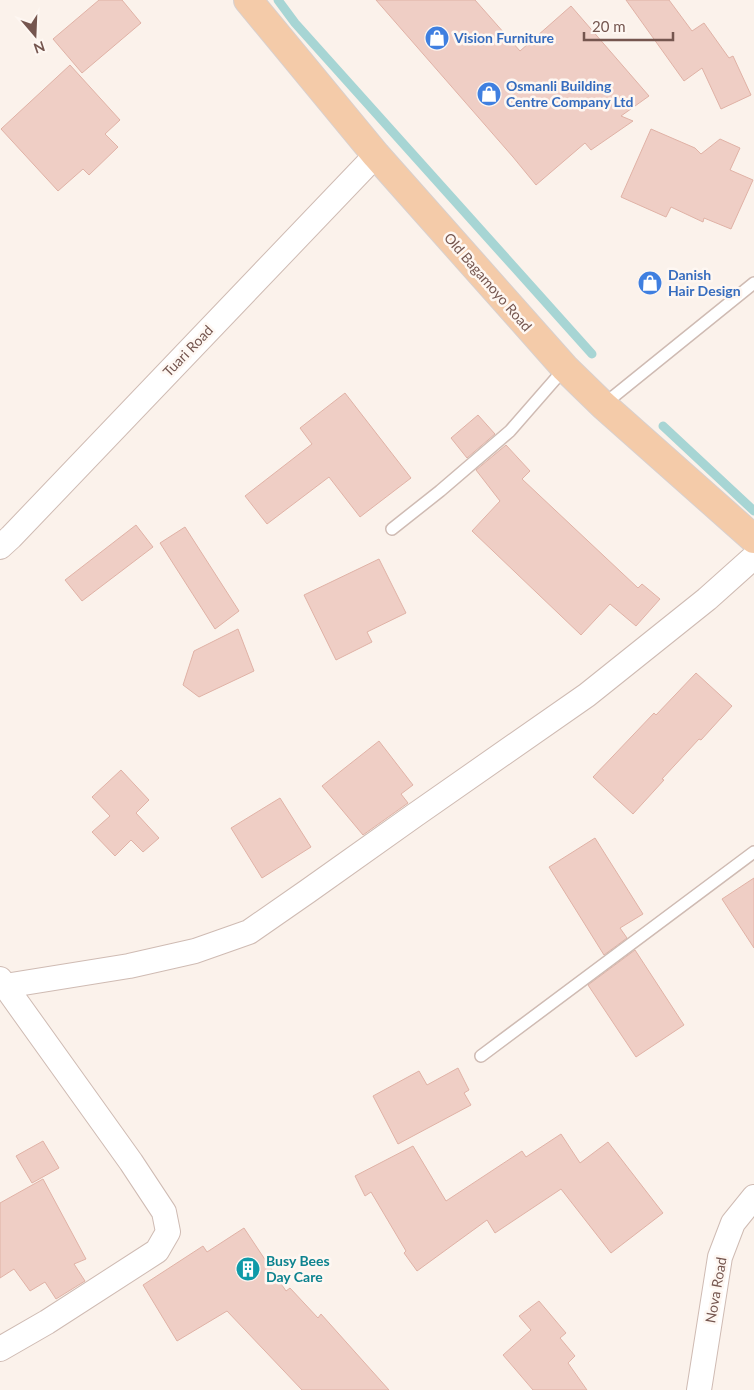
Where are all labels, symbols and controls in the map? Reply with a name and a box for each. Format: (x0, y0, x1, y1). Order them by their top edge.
north arrow (10, 10, 60, 60)
scale bar (584, 10, 673, 42)
text: 20 m (592, 17, 626, 35)
shop icon: Vision Furniture (424, 25, 450, 51)
place label: Vision Furniture (453, 29, 554, 46)
text: N (32, 38, 47, 58)
place label: Osmanli Building Centre Company Ltd (506, 77, 633, 110)
shop icon: Osmanli Building Centre Company Ltd (476, 81, 502, 107)
street label: Old Bagamoyo Road (441, 229, 536, 334)
place label: Danish Hair Design (668, 266, 741, 299)
shop icon: Danish Hair Design (637, 270, 663, 296)
street label: Tuari Road (159, 321, 216, 380)
place label: Busy Bees Day Care (266, 1252, 330, 1285)
street label: Nova Road (701, 1255, 730, 1324)
building icon: Busy Bees Day Care (235, 1256, 261, 1282)

